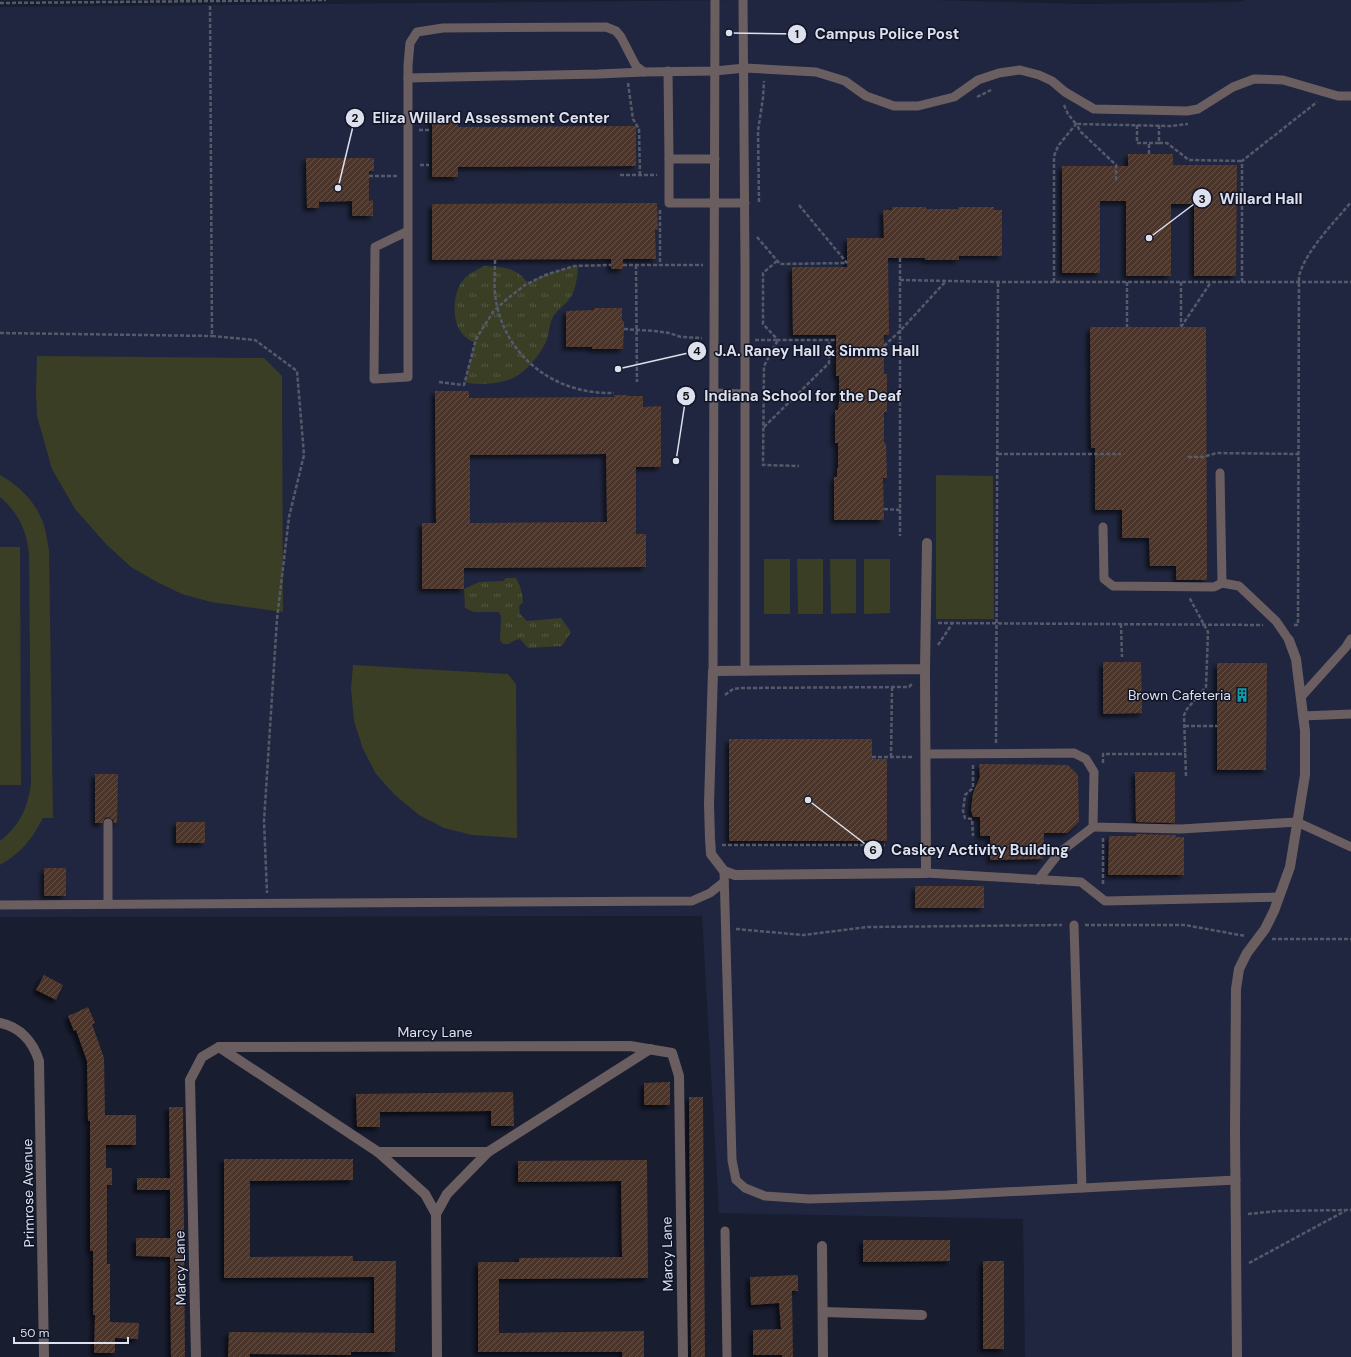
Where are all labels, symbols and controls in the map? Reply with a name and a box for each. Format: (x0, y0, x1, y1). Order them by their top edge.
callout: Campus Police Post (787, 20, 967, 47)
text: Campus Police Post (815, 24, 959, 44)
text: 1 (795, 26, 799, 42)
callout: Eliza Willard Assessment Center (345, 104, 618, 131)
text: Eliza Willard Assessment Center (373, 108, 609, 128)
text: 2 (352, 110, 359, 126)
callout: Willard Hall (1192, 185, 1311, 212)
text: Willard Hall (1219, 189, 1303, 209)
text: 3 (1198, 191, 1206, 207)
callout: J.A. Raney Hall & Simms Hall (687, 338, 928, 365)
text: J.A. Raney Hall & Simms Hall (715, 341, 919, 361)
text: 4 (693, 343, 701, 359)
callout: Indiana School for the Deaf (676, 382, 909, 409)
text: Indiana School for the Deaf (704, 386, 902, 406)
text: 5 (682, 388, 690, 404)
place label: Brown Cafeteria (1128, 686, 1231, 704)
building icon: Brown Cafeteria (1234, 687, 1250, 703)
callout: Caskey Activity Building (863, 837, 1077, 864)
text: Caskey Activity Building (891, 840, 1069, 860)
text: 6 (869, 842, 877, 858)
street label: Marcy Lane (398, 1023, 472, 1041)
street label: Primrose Avenue (18, 1138, 38, 1247)
street label: Marcy Lane (657, 1216, 677, 1292)
street label: Marcy Lane (170, 1230, 190, 1306)
scale bar (14, 1319, 128, 1345)
text: 50 m (20, 1325, 49, 1341)

